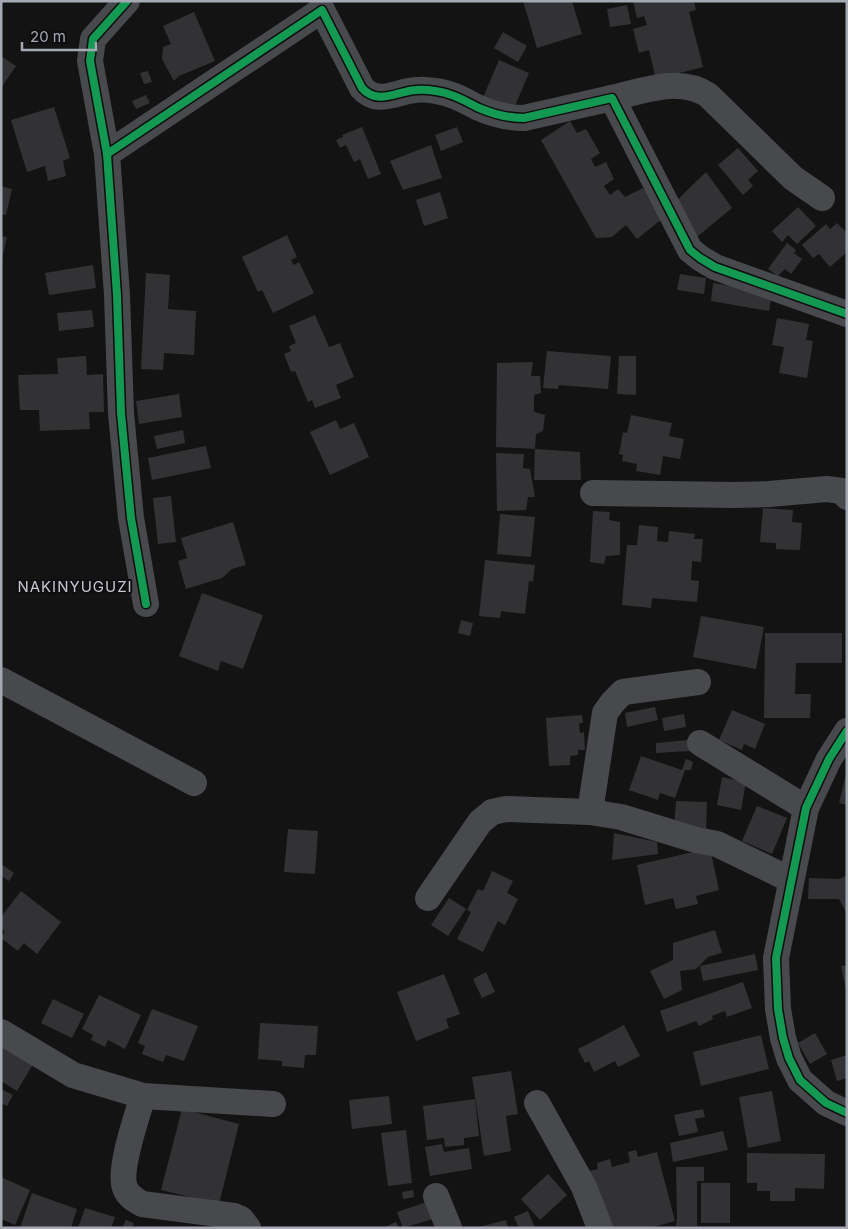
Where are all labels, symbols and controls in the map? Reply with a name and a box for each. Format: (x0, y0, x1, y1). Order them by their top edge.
scale bar (22, 20, 96, 52)
text: 20 m (30, 27, 66, 46)
district label: NAKINYUGUZI (17, 577, 133, 596)

